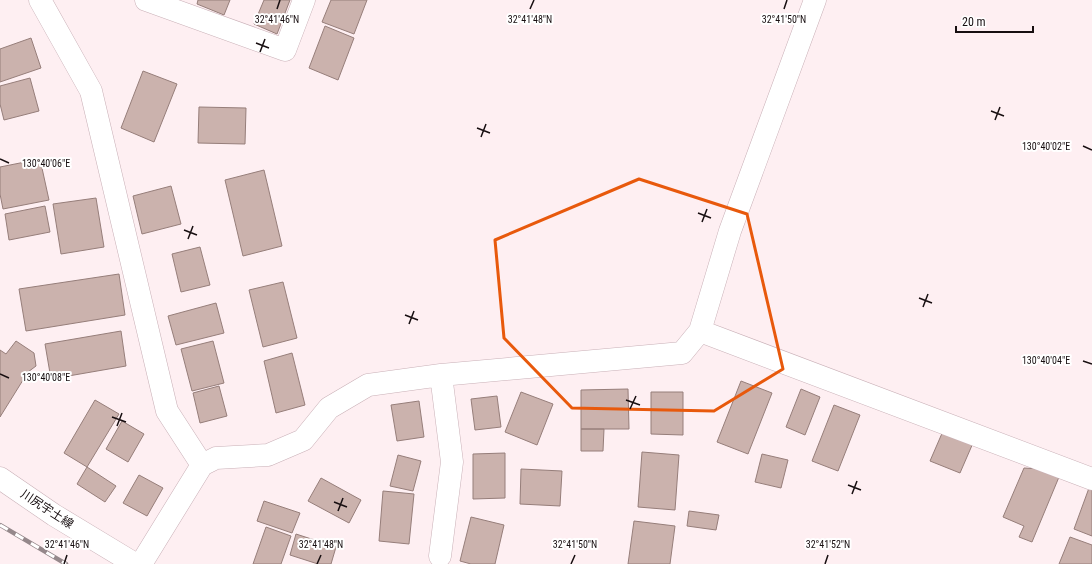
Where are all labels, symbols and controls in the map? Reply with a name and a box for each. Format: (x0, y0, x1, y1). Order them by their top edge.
scale bar (956, 8, 1033, 34)
text: 32°41'46"N (255, 14, 299, 25)
text: 32°41'48"N (508, 14, 552, 25)
text: 32°41'50"N (762, 14, 806, 25)
text: 20 m (962, 15, 986, 29)
text: 130°40'02"E (1022, 141, 1070, 152)
text: 130°40'06"E (22, 158, 70, 169)
text: 130°40'04"E (1022, 355, 1070, 366)
text: 130°40'08"E (22, 372, 70, 383)
street label: 川尻宇土線 (18, 487, 76, 531)
text: 32°41'46"N (45, 539, 89, 550)
text: 32°41'48"N (299, 539, 343, 550)
text: 32°41'50"N (553, 539, 597, 550)
text: 32°41'52"N (806, 539, 850, 550)

